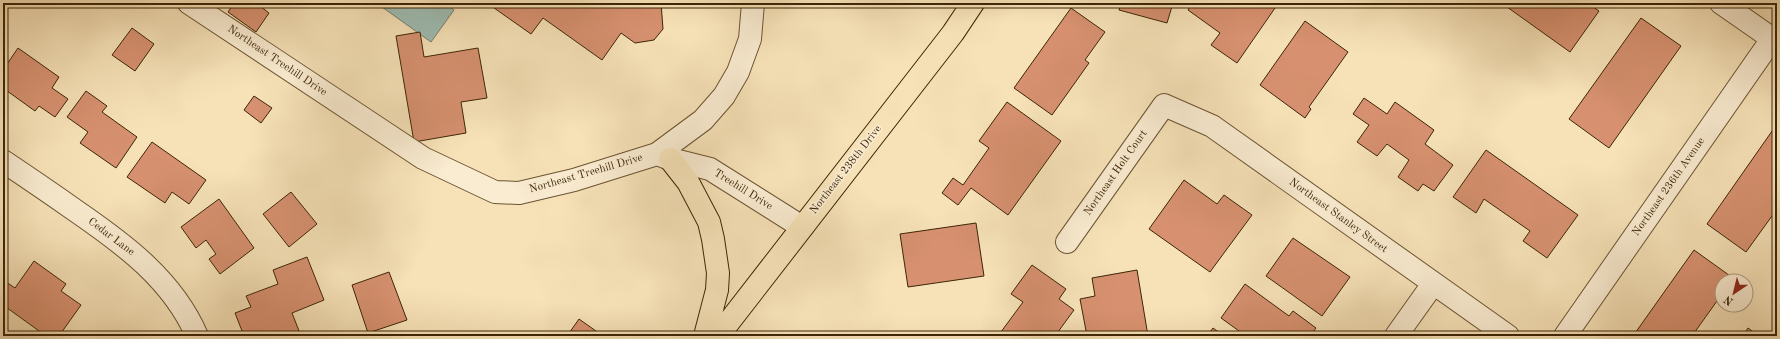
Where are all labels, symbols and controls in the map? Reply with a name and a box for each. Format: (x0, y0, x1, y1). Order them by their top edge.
street label: Northeast Treehill Drive (225, 24, 329, 98)
street label: Northeast 238th Drive (808, 124, 884, 216)
street label: Northeast Holt Court (1082, 128, 1150, 218)
street label: Northeast 236th Avenue (1631, 136, 1707, 238)
street label: Northeast Treehill Drive (528, 153, 644, 195)
street label: Treehill Drive (712, 168, 774, 212)
street label: Northeast Stanley Street (1287, 177, 1389, 255)
street label: Cedar Lane (86, 216, 136, 258)
north arrow (1714, 273, 1754, 313)
text: N (1722, 293, 1736, 307)

